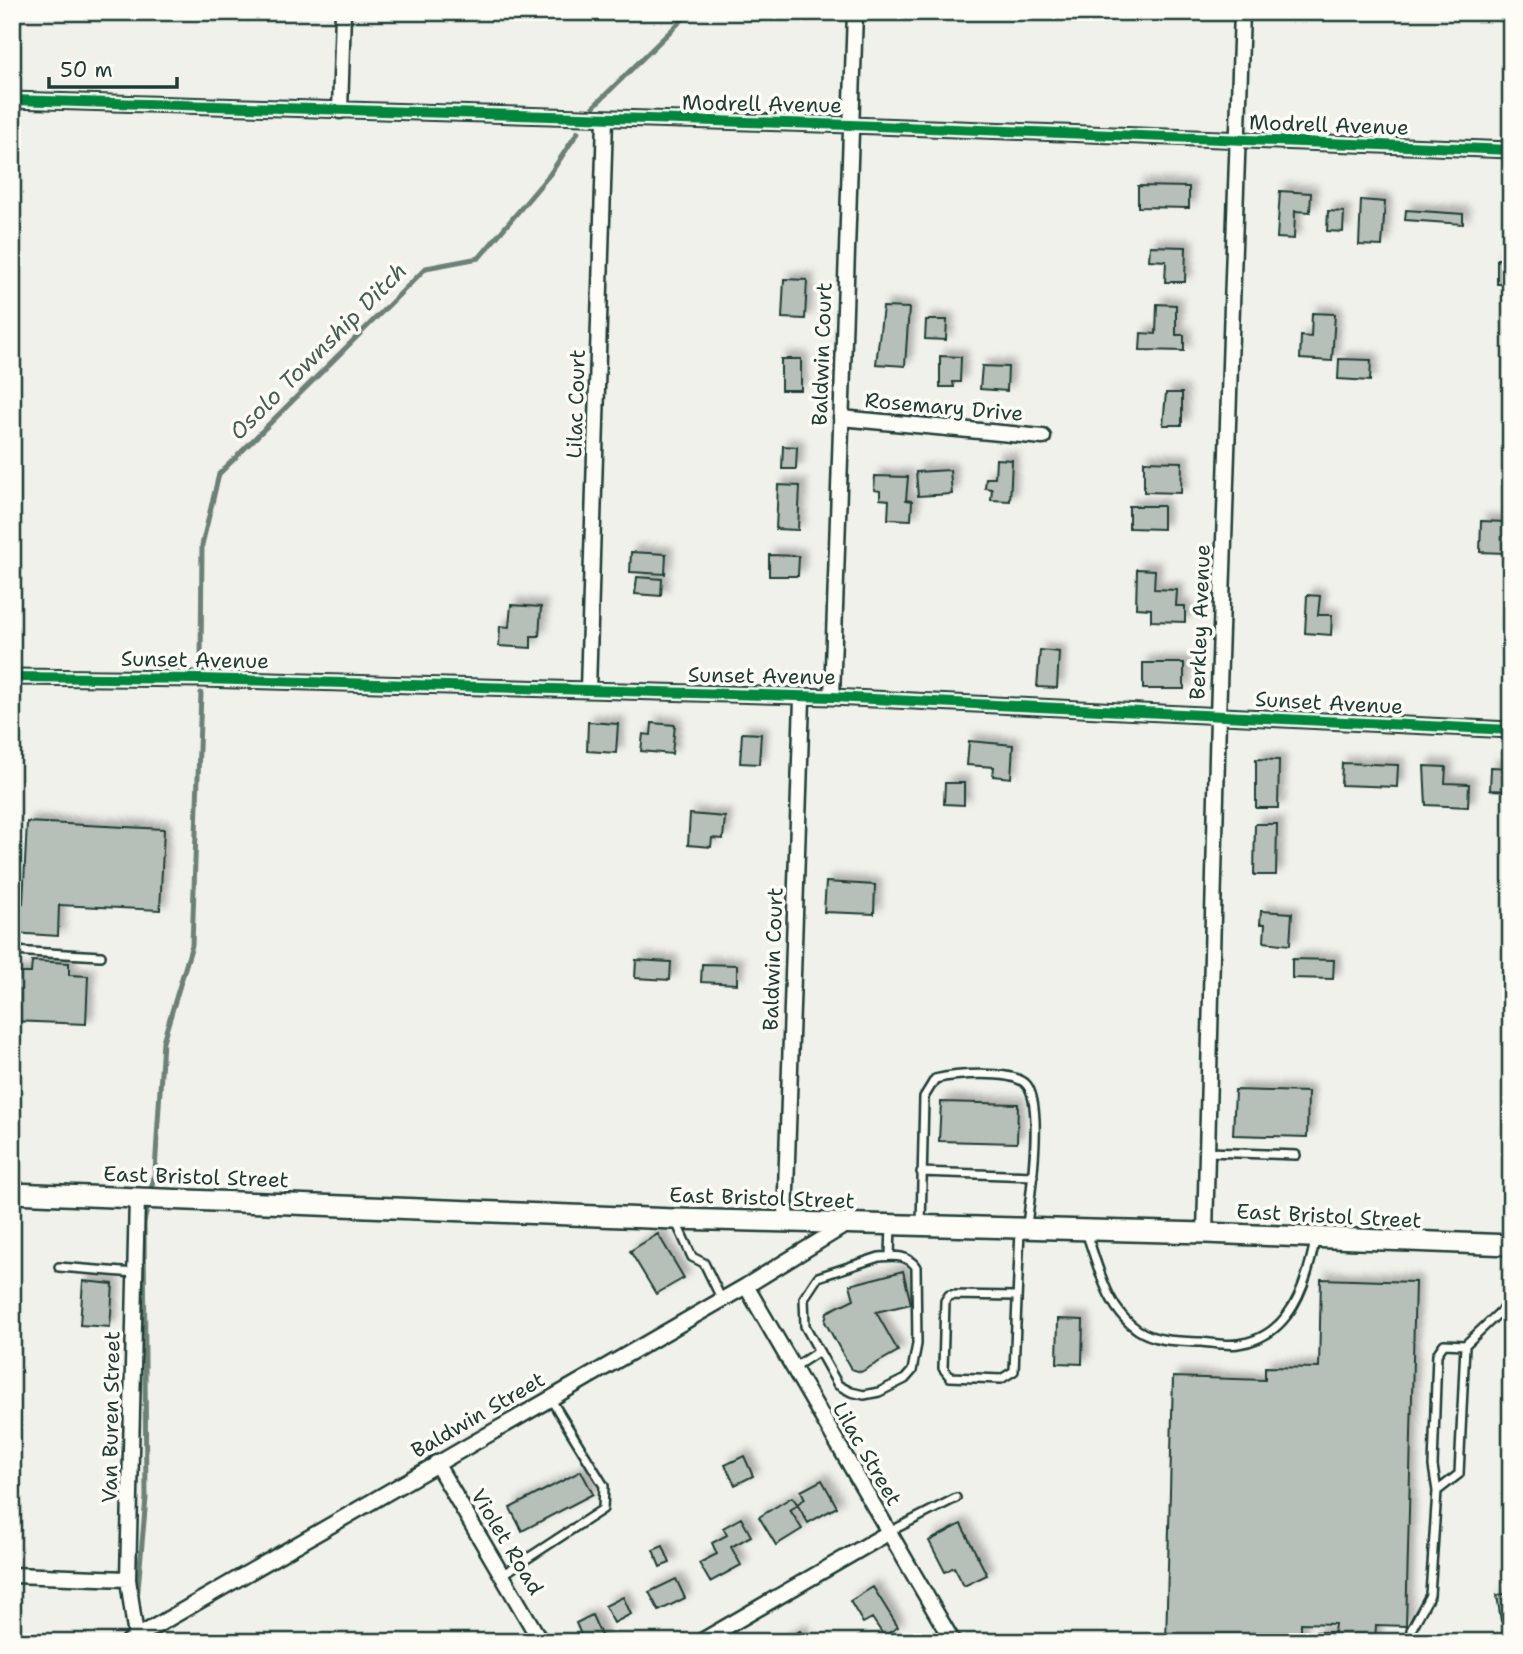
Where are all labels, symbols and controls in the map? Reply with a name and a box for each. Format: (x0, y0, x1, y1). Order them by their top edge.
scale bar (49, 46, 177, 90)
text: 50 m (60, 56, 113, 84)
street label: Modrell Avenue (682, 89, 842, 119)
street label: Modrell Avenue (1249, 108, 1409, 142)
water label: Osolo Township Ditch (223, 256, 413, 446)
street label: Baldwin Court (806, 282, 838, 426)
street label: Lilac Court (560, 349, 592, 459)
street label: Rosemary Drive (864, 386, 1024, 428)
street label: Berkley Avenue (1183, 544, 1217, 700)
street label: Sunset Avenue (121, 645, 269, 675)
street label: Sunset Avenue (688, 661, 836, 691)
street label: Sunset Avenue (1254, 685, 1404, 721)
street label: Baldwin Court (757, 887, 789, 1031)
street label: East Bristol Street (103, 1160, 289, 1194)
street label: East Bristol Street (669, 1181, 855, 1215)
street label: East Bristol Street (1236, 1197, 1422, 1235)
street label: Van Buren Street (96, 1331, 126, 1503)
street label: Baldwin Street (406, 1365, 550, 1465)
street label: Lilac Street (826, 1397, 908, 1511)
street label: Violet Road (464, 1484, 550, 1600)

